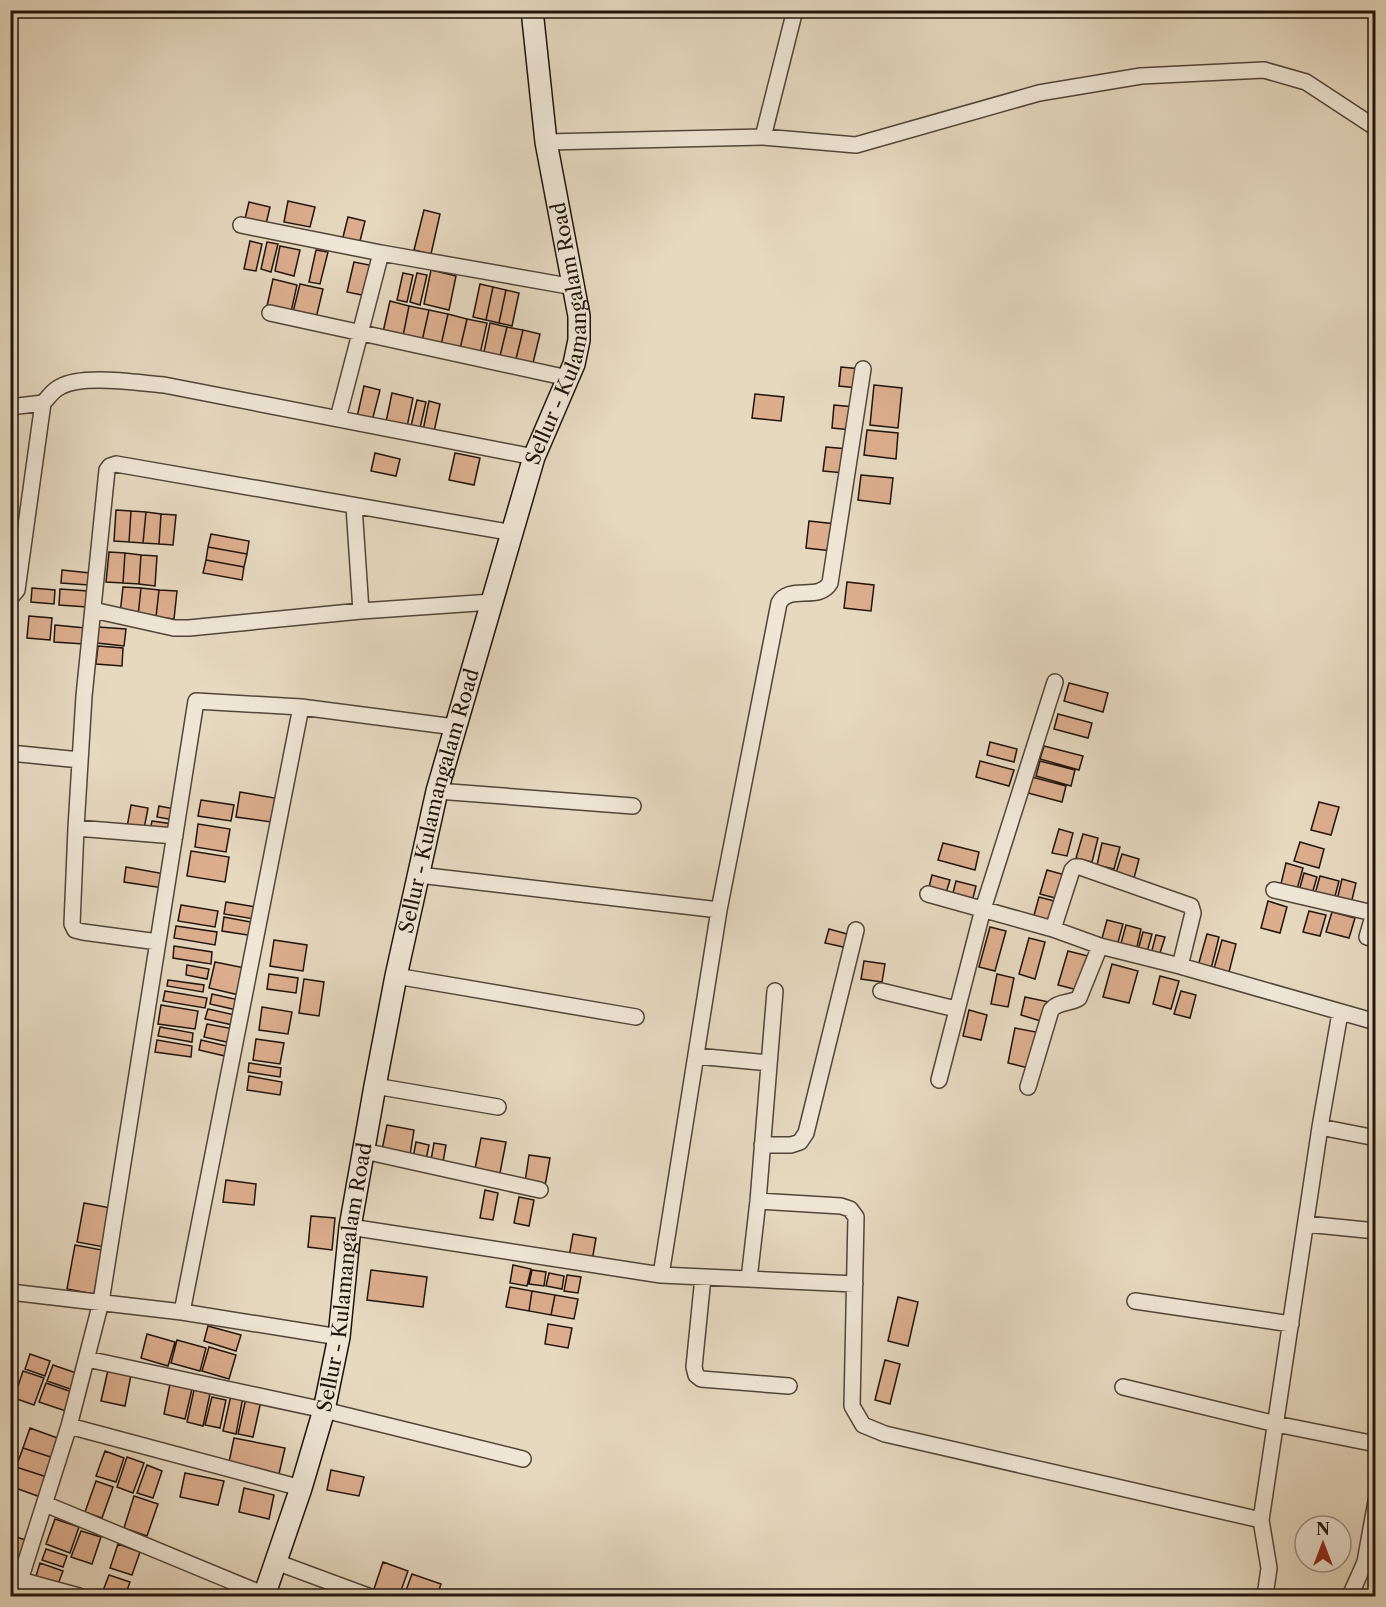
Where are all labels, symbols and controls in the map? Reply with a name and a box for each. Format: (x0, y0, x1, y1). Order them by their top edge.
street label: Sellur - Kulamangalam Road (520, 200, 592, 467)
street label: Sellur - Kulamangalam Road (394, 666, 484, 936)
street label: Sellur - Kulamangalam Road (312, 1141, 377, 1414)
north arrow (1293, 1514, 1353, 1574)
text: N (1316, 1519, 1330, 1539)

